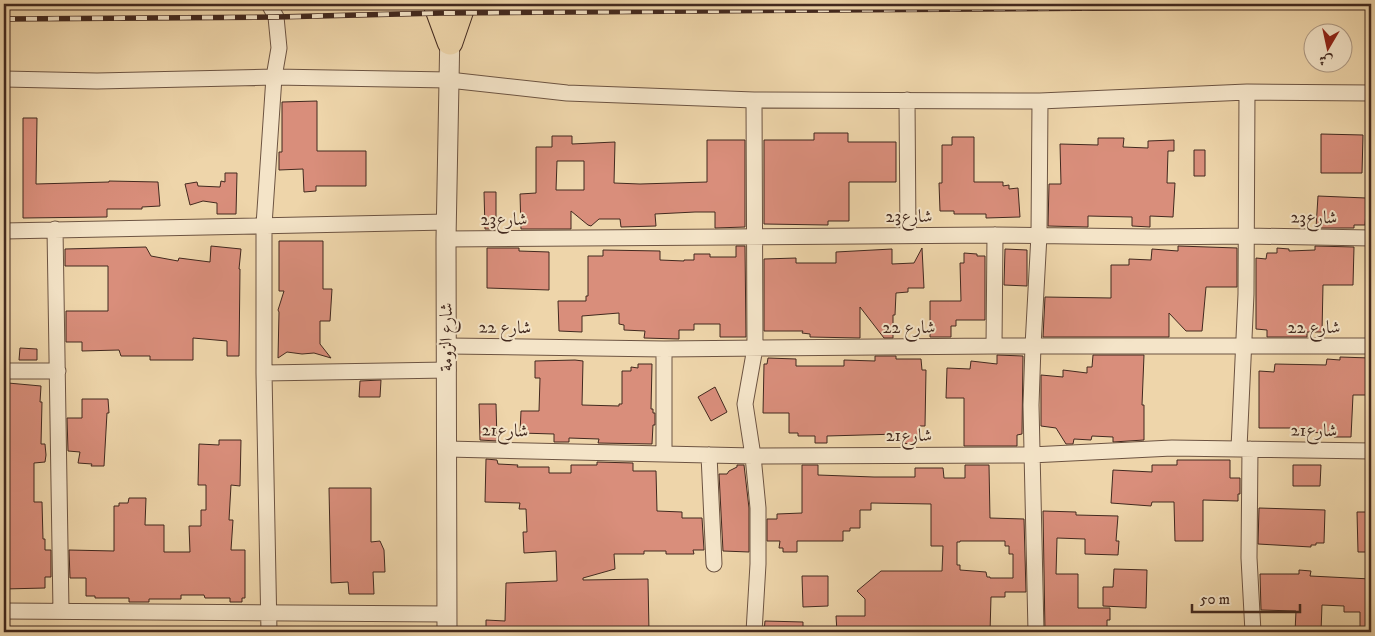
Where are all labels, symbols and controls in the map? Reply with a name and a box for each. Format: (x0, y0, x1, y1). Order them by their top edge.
north arrow (1302, 22, 1352, 72)
text: ش (1318, 50, 1334, 70)
street label: شارع23 (886, 206, 932, 231)
street label: شارع23 (1290, 207, 1338, 232)
street label: شارع23 (481, 209, 527, 234)
street label: شارع الزومة (436, 302, 461, 372)
street label: شارع 22 (478, 317, 532, 342)
street label: شارع 22 (883, 317, 935, 342)
street label: شارع 22 (1288, 317, 1340, 342)
street label: شارع21 (481, 419, 529, 446)
street label: شارع21 (1290, 420, 1338, 445)
street label: شارع21 (886, 425, 932, 450)
scale bar (1192, 581, 1300, 613)
text: 50 m (1200, 590, 1230, 609)

